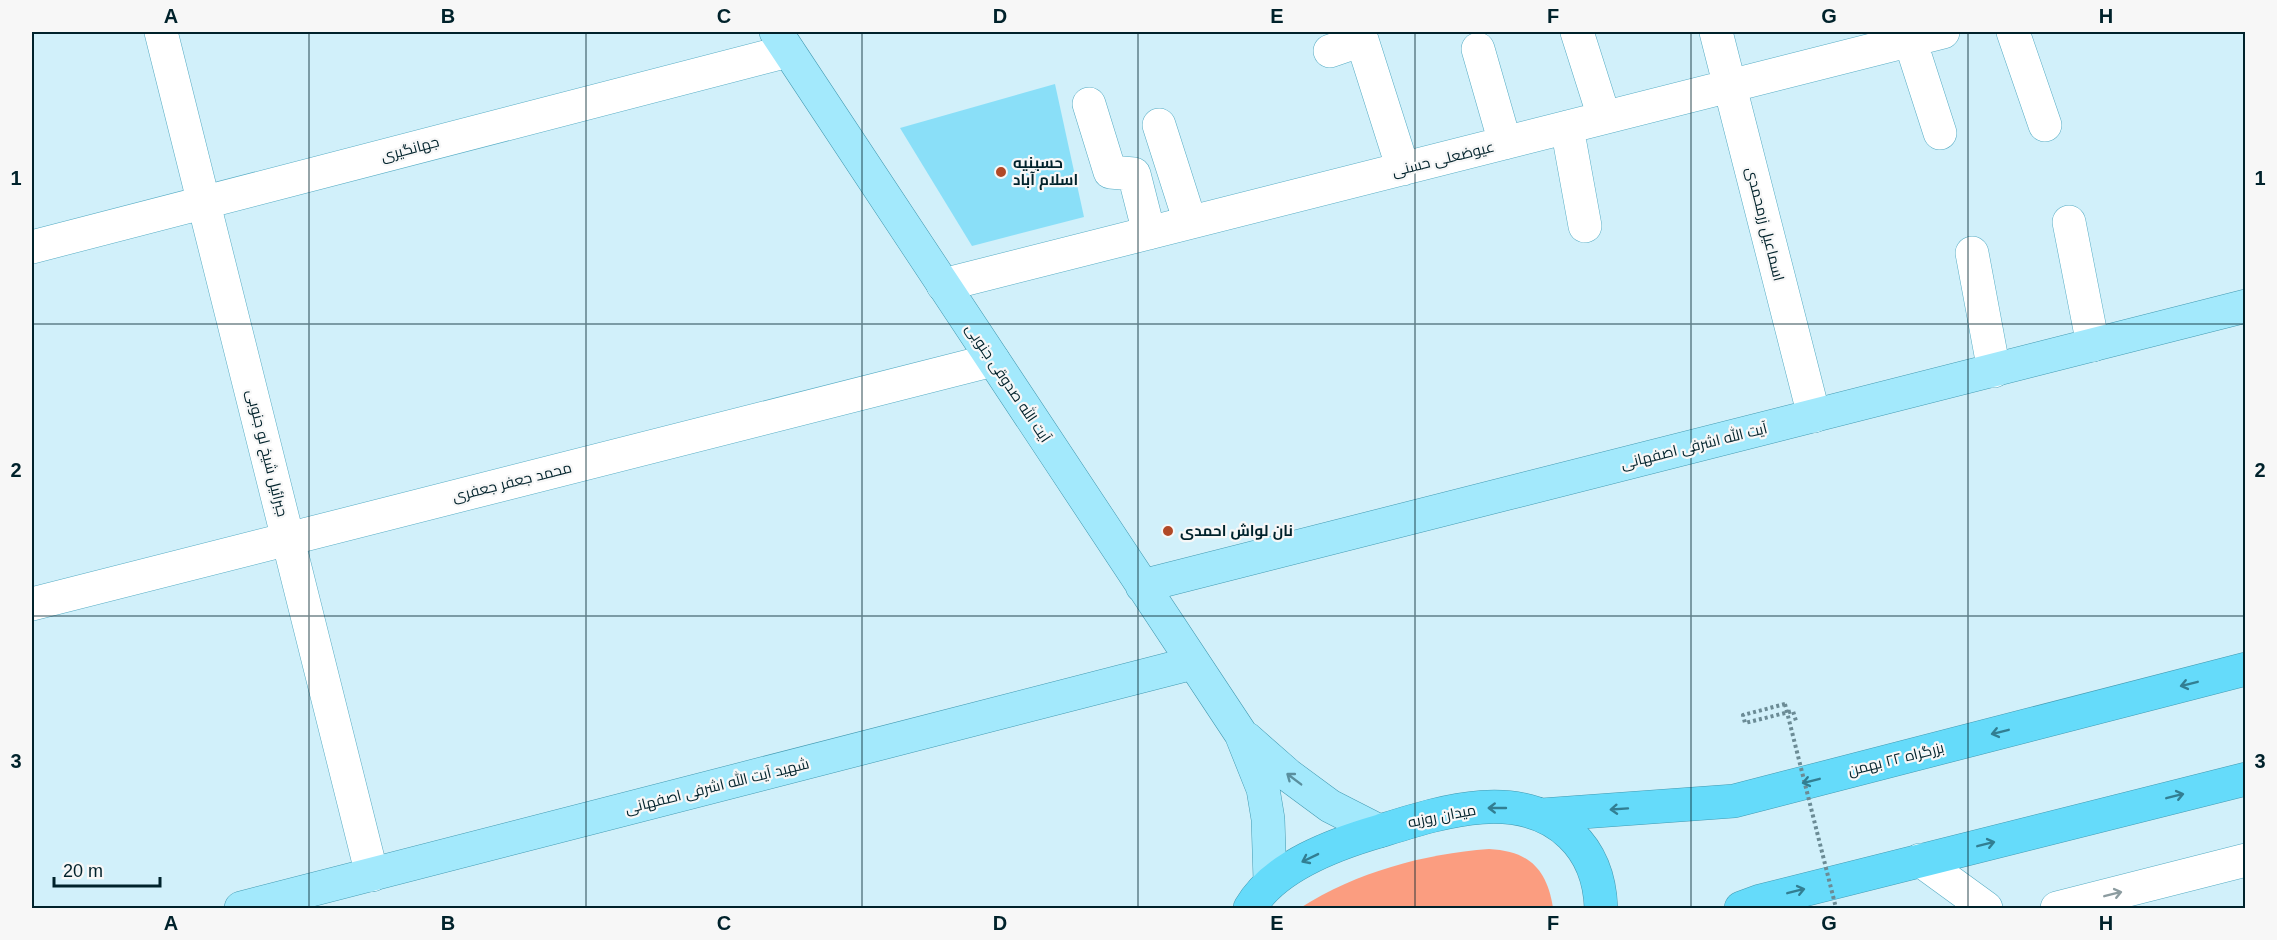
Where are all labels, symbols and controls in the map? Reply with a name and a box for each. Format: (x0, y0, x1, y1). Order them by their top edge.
text: A (164, 5, 178, 27)
text: B (441, 5, 455, 27)
text: C (717, 5, 731, 27)
text: D (993, 5, 1007, 27)
text: E (1270, 5, 1284, 27)
text: F (1547, 5, 1559, 27)
text: G (1821, 5, 1837, 27)
text: H (2099, 5, 2113, 27)
street label: جهانگیری (379, 133, 441, 166)
street label: عیوضعلی حسنی (1390, 138, 1496, 181)
place label: حسینیه اسلام آباد (1013, 154, 1078, 190)
marker: حسینیه اسلام آباد (994, 165, 1008, 179)
street label: اسماعیل زرمحمدی (1741, 165, 1788, 283)
text: 1 (10, 167, 22, 189)
text: 1 (2254, 167, 2266, 189)
street label: آیت الله صدوقی جنوبی (961, 320, 1055, 446)
street label: جبرائیل شیخ لو جنوبی (241, 388, 292, 519)
street label: آیت الله اشرفی اصفهانی (1619, 418, 1769, 474)
street label: محمد جعفر جعفری (450, 458, 574, 507)
text: 2 (10, 459, 22, 481)
text: 2 (2254, 459, 2266, 481)
place label: نان لواش احمدی (1180, 522, 1293, 540)
marker: نان لواش احمدی (1161, 524, 1175, 538)
one-way arrow (2180, 678, 2199, 690)
one-way arrow (1991, 727, 2010, 739)
street label: بزرگراه ۲۲ بهمن (1846, 738, 1946, 781)
text: 3 (10, 750, 22, 772)
text: 3 (2254, 750, 2266, 772)
street label: شهید آیت الله اشرفی اصفهانی (623, 753, 811, 819)
one-way arrow (1286, 773, 1302, 785)
one-way arrow (1802, 775, 1821, 787)
one-way arrow (2165, 790, 2184, 802)
street label: میدان روزبه (1406, 801, 1478, 832)
one-way arrow (1487, 802, 1507, 814)
one-way arrow (1609, 804, 1629, 815)
one-way arrow (1976, 838, 1995, 849)
scale bar (54, 850, 160, 888)
one-way arrow (1302, 853, 1320, 865)
text: 20 m (63, 861, 103, 881)
one-way arrow (1787, 885, 1806, 897)
one-way arrow (2104, 888, 2123, 899)
text: A (164, 912, 178, 934)
text: B (441, 912, 455, 934)
text: C (717, 912, 731, 934)
text: D (993, 912, 1007, 934)
text: E (1270, 912, 1284, 934)
text: F (1547, 912, 1559, 934)
text: G (1821, 912, 1837, 934)
text: H (2099, 912, 2113, 934)

